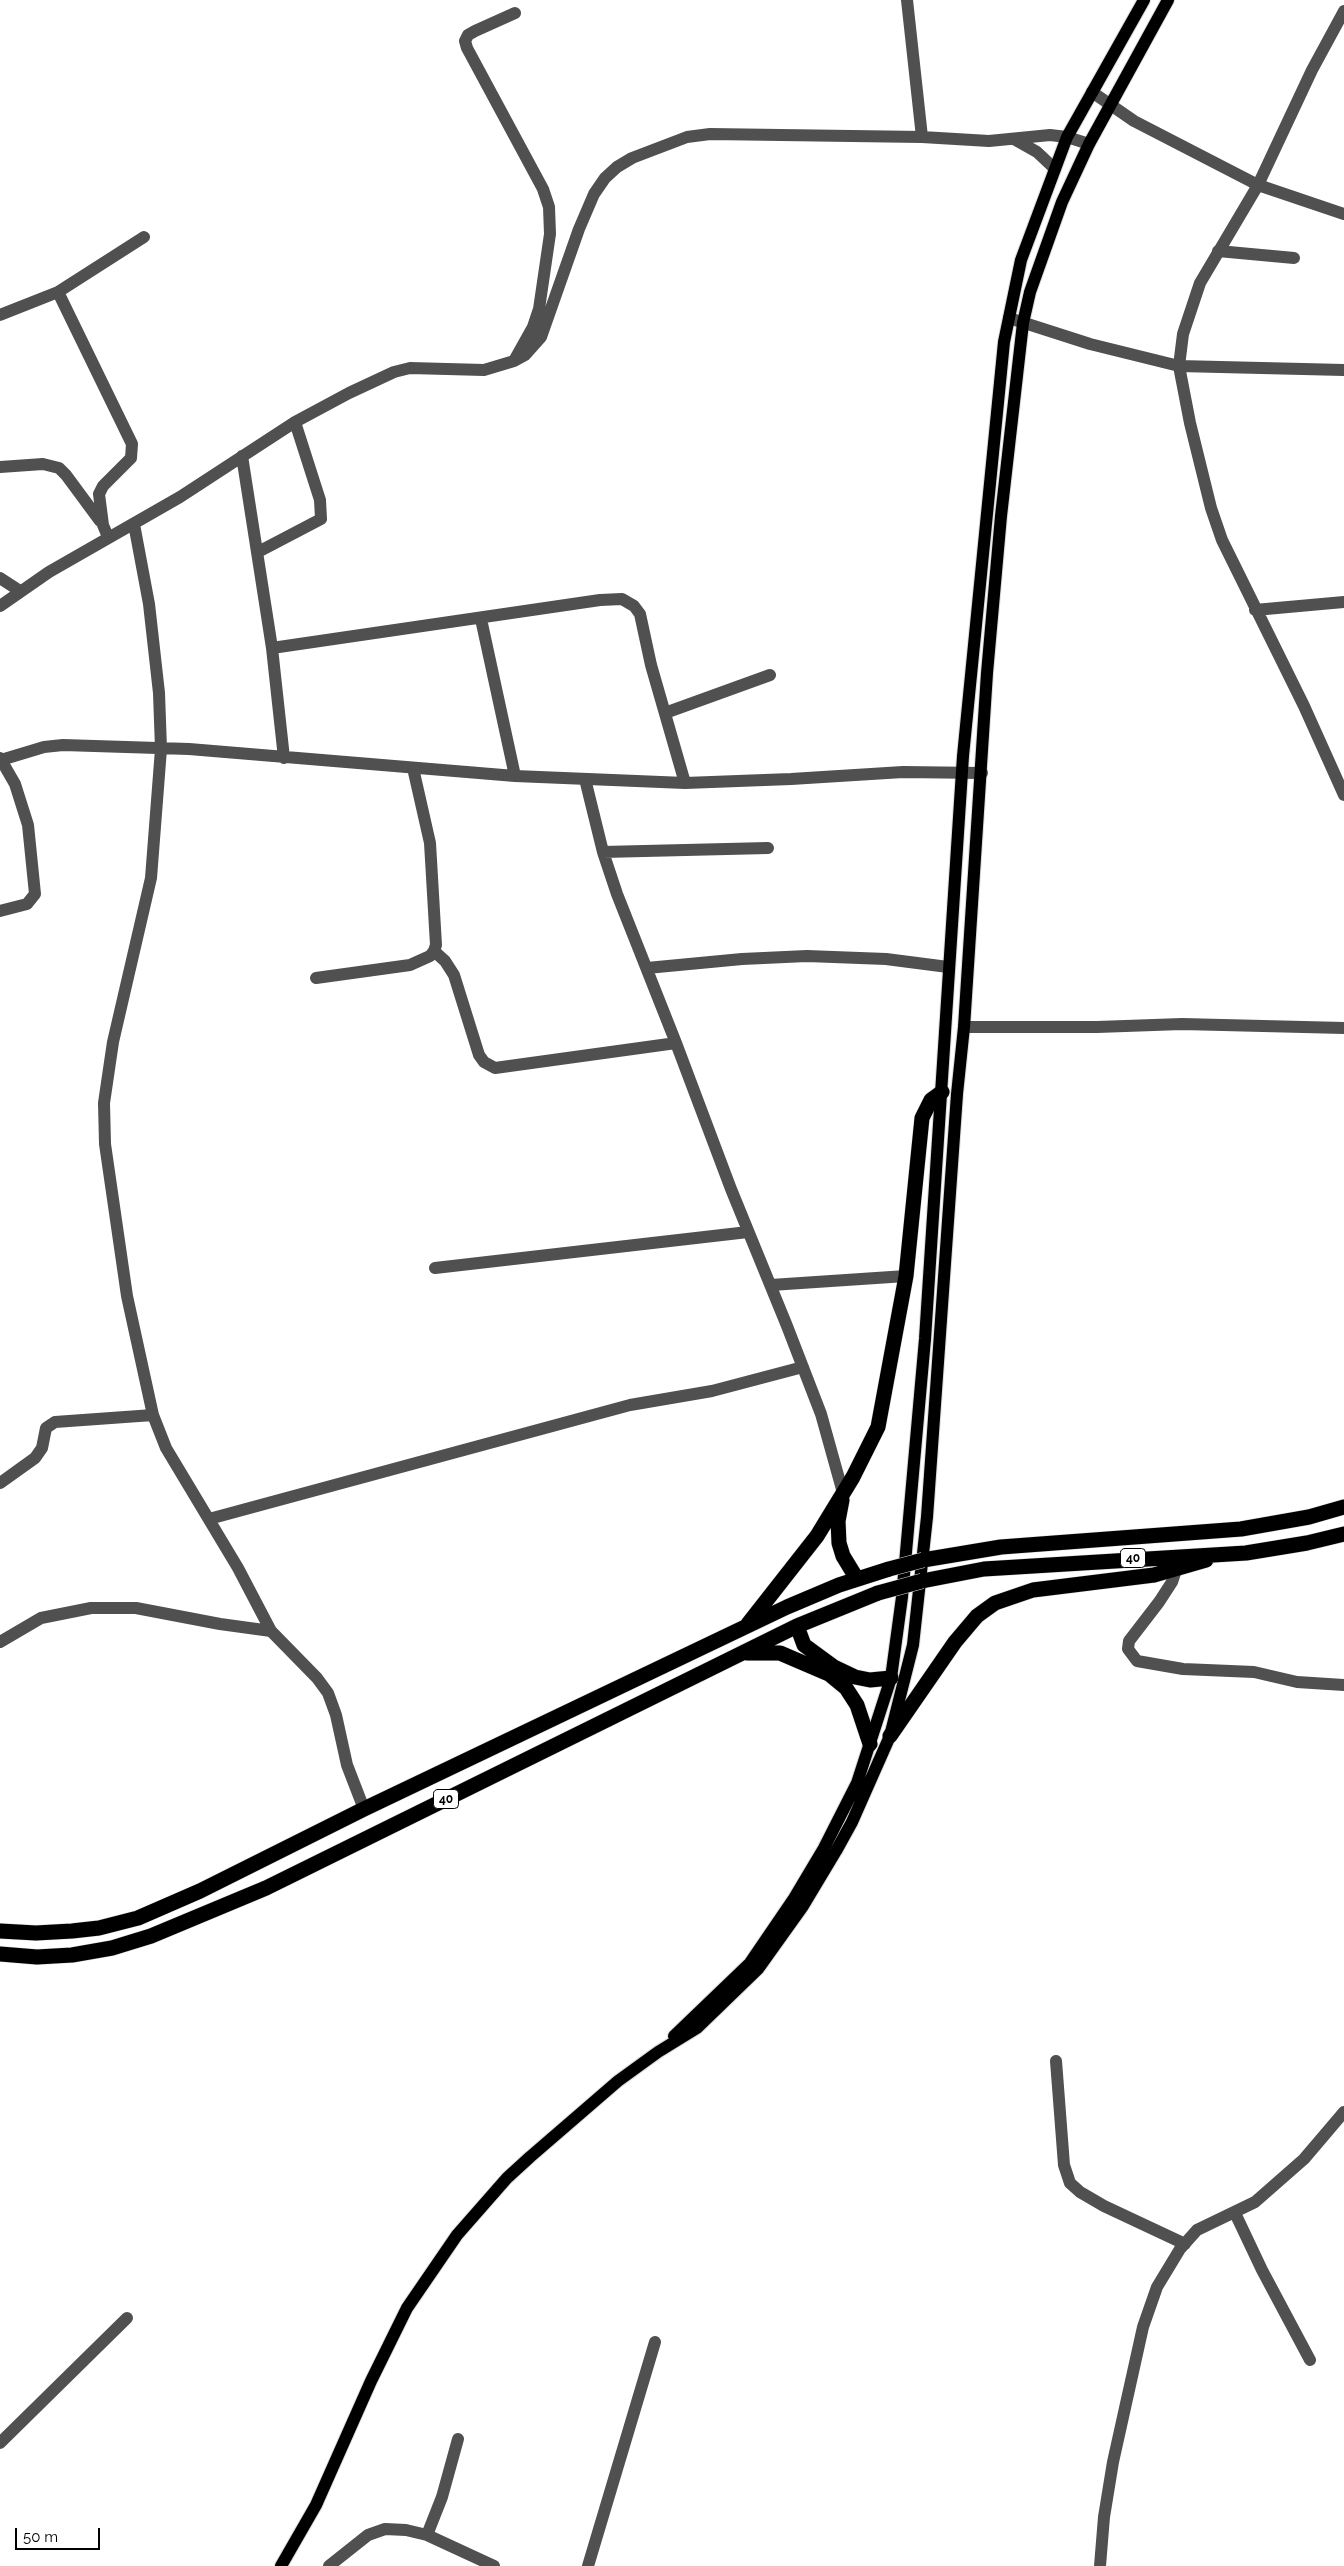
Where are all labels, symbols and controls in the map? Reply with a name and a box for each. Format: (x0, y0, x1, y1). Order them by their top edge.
road number: 40 (1120, 1549, 1146, 1568)
road number: 40 (434, 1790, 458, 1808)
scale bar (18, 2518, 102, 2550)
text: 50 m (23, 2528, 58, 2546)

